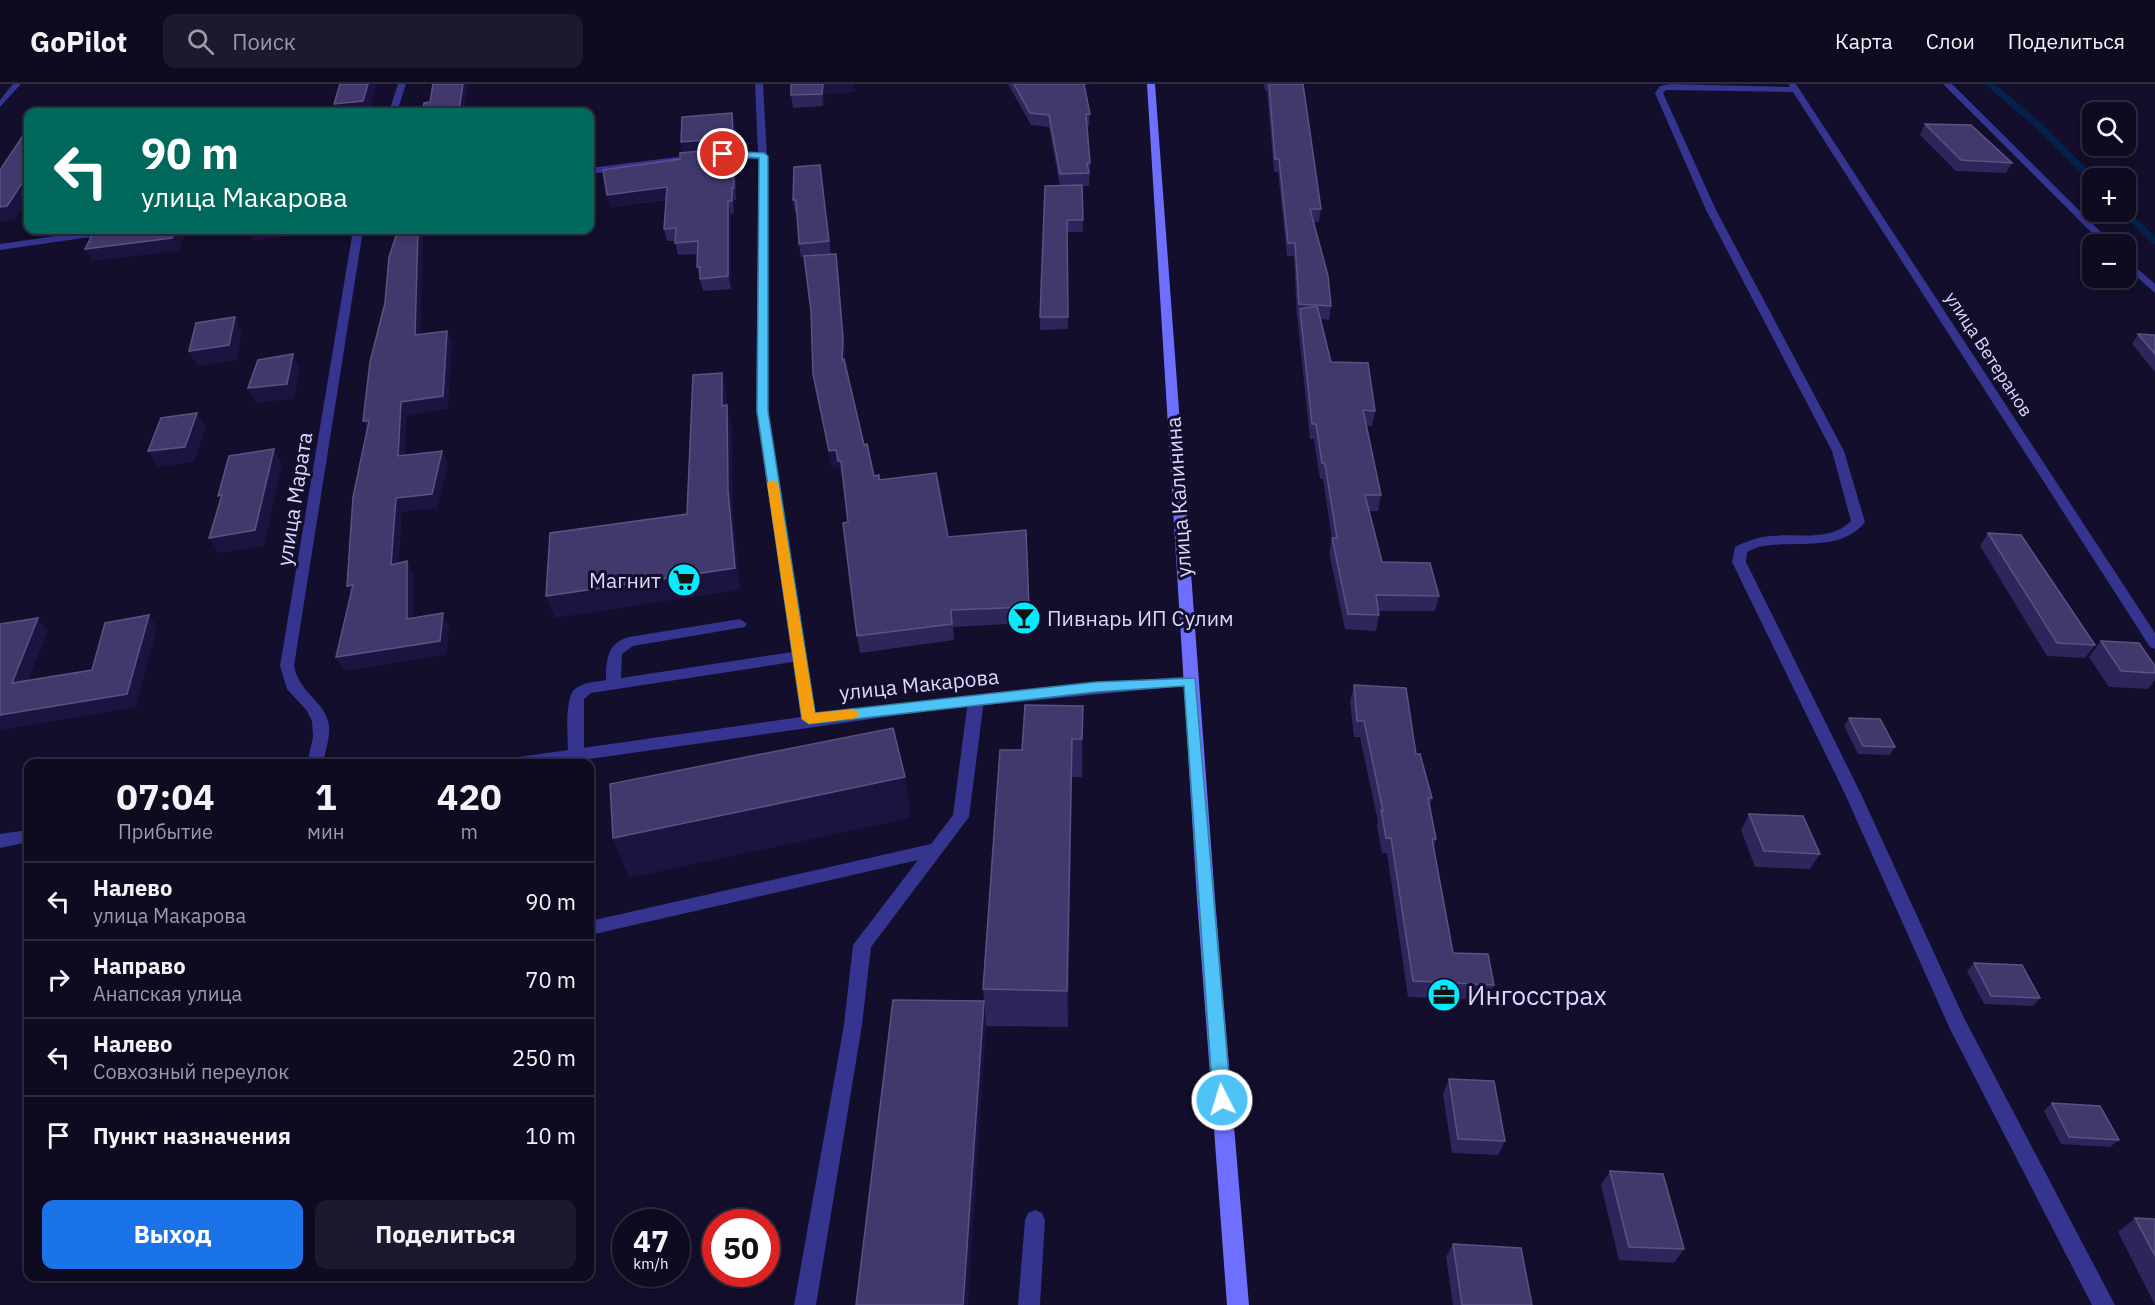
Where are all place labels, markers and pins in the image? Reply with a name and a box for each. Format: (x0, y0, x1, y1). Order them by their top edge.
pin (697, 128, 748, 179)
supermarket icon: Магнит (666, 562, 702, 598)
place label: Магнит (589, 566, 661, 594)
bar icon: Пивнарь ИП Сулим (1006, 600, 1042, 636)
place label: Пивнарь ИП Сулим (1047, 604, 1234, 632)
office icon: Ингосстрах (1426, 977, 1462, 1013)
place label: Ингосстрах (1467, 978, 1607, 1012)

